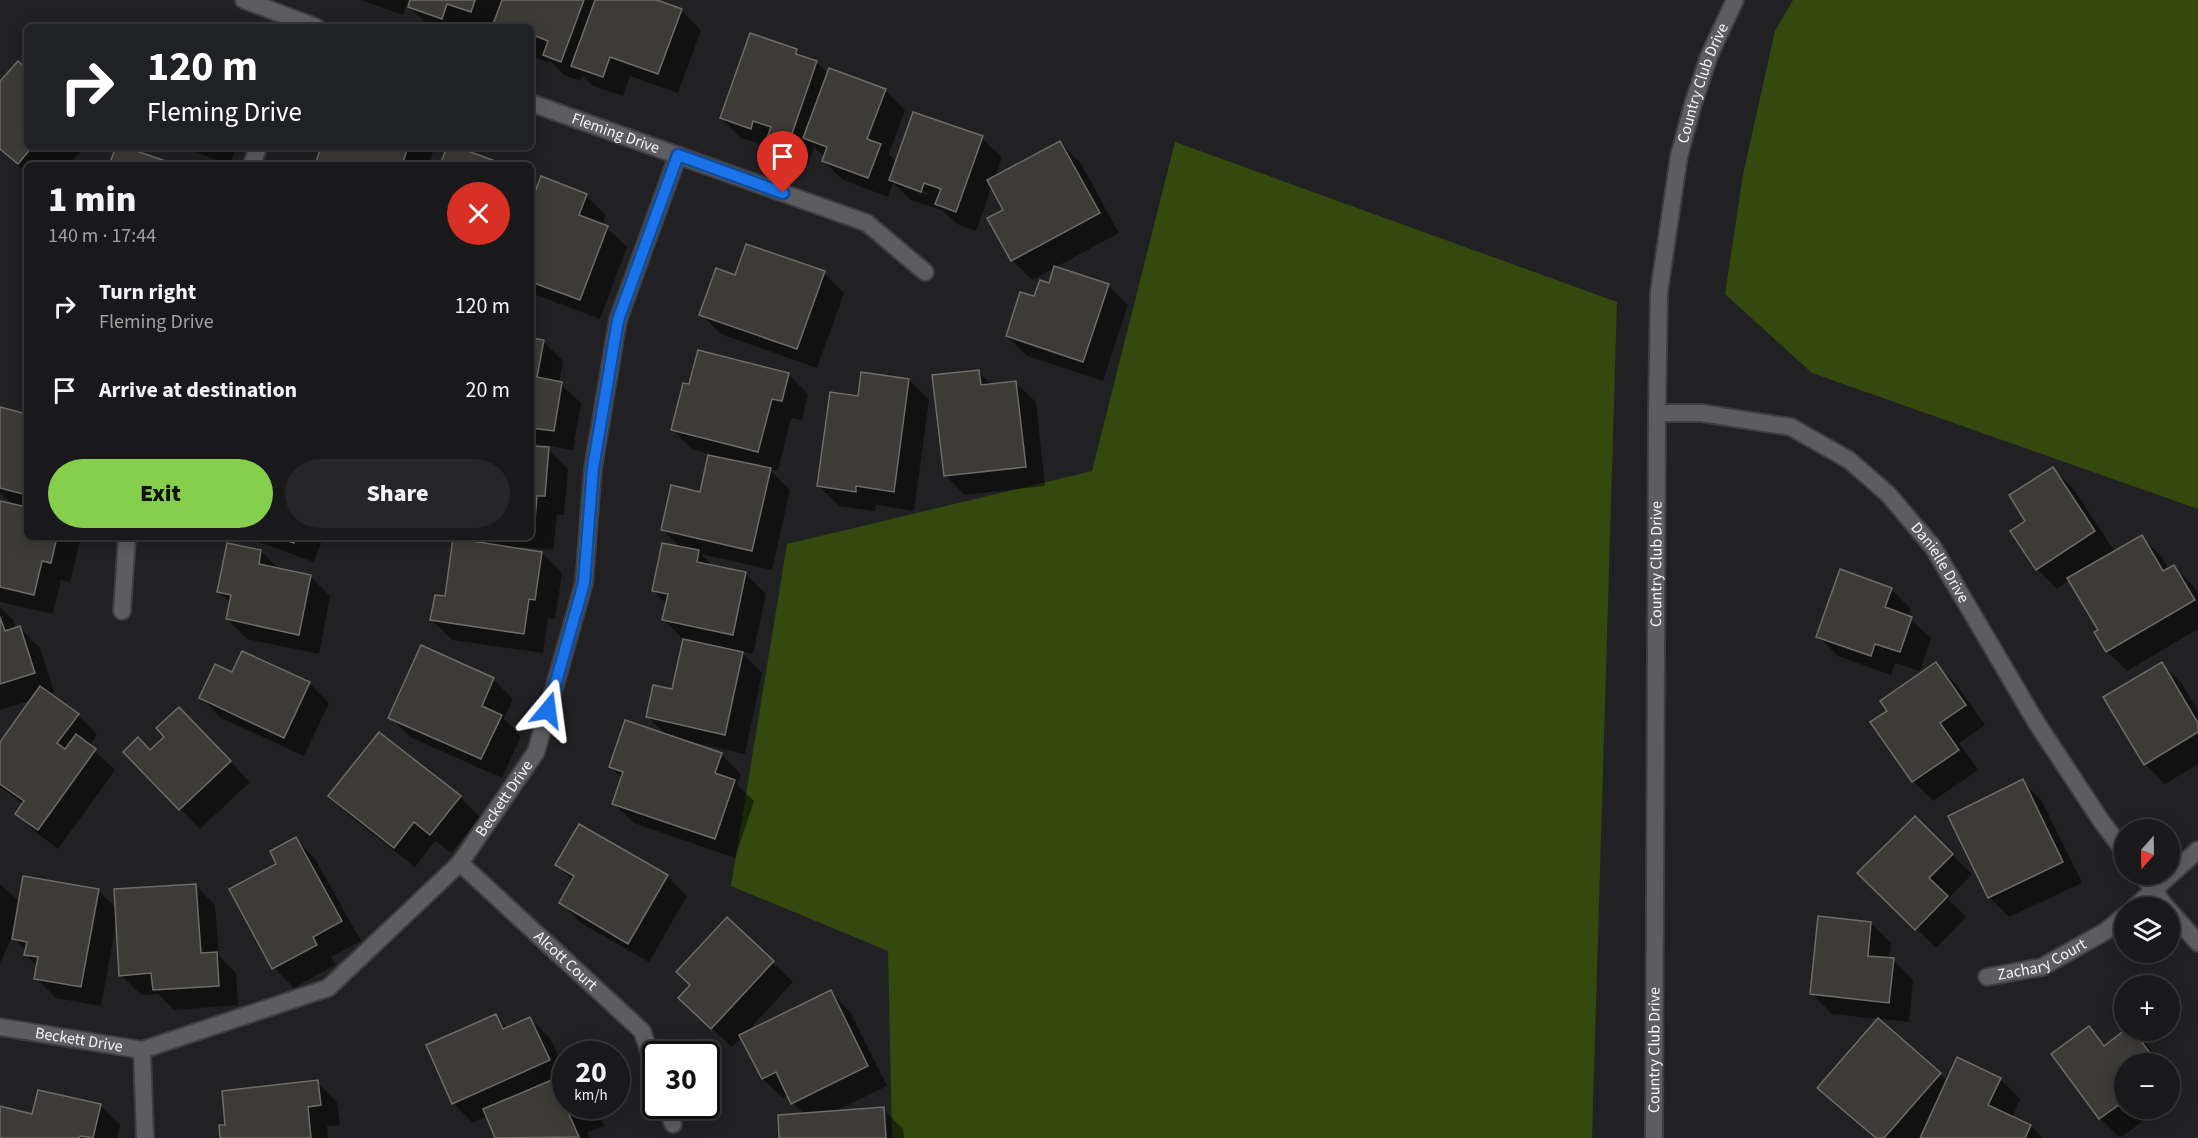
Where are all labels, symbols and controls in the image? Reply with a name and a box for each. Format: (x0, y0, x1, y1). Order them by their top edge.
street label: Country Club Drive (1672, 19, 1734, 146)
text: 120 m (147, 37, 258, 97)
icon: right (48, 48, 126, 126)
text: Fleming Drive (147, 93, 302, 132)
street label: Fleming Drive (569, 107, 663, 159)
pin (757, 131, 808, 193)
icon: arrive (766, 140, 799, 173)
text: 1 min (48, 174, 136, 225)
button: close (447, 182, 510, 245)
text: 140 m · 17:44 (48, 222, 156, 250)
text: Turn right (99, 276, 196, 308)
icon: right (48, 290, 81, 323)
text: 120 m (455, 290, 510, 322)
text: Fleming Drive (99, 308, 214, 336)
icon: arrive (48, 374, 81, 407)
text: Arrive at destination (99, 374, 297, 406)
text: 20 m (465, 374, 510, 406)
button: Exit (48, 459, 273, 528)
button: Share (285, 459, 510, 528)
street label: Country Club Drive (1645, 501, 1668, 627)
street label: Danielle Drive (1906, 517, 1975, 607)
position arrow (516, 678, 580, 742)
street label: Beckett Drive (470, 756, 538, 841)
north arrow (2114, 819, 2180, 885)
map controls (2114, 819, 2180, 1119)
button: layers (2114, 897, 2180, 963)
street label: Alcott Court (529, 926, 603, 996)
street label: Zachary Court (1995, 933, 2091, 986)
button: + (2114, 975, 2180, 1041)
street label: Country Club Drive (1643, 987, 1666, 1113)
street label: Beckett Drive (34, 1022, 124, 1058)
speed limit sign: 30 (642, 1041, 720, 1119)
text: 20 (575, 1051, 607, 1094)
button: − (2114, 1053, 2180, 1119)
text: km/h (574, 1085, 608, 1106)

